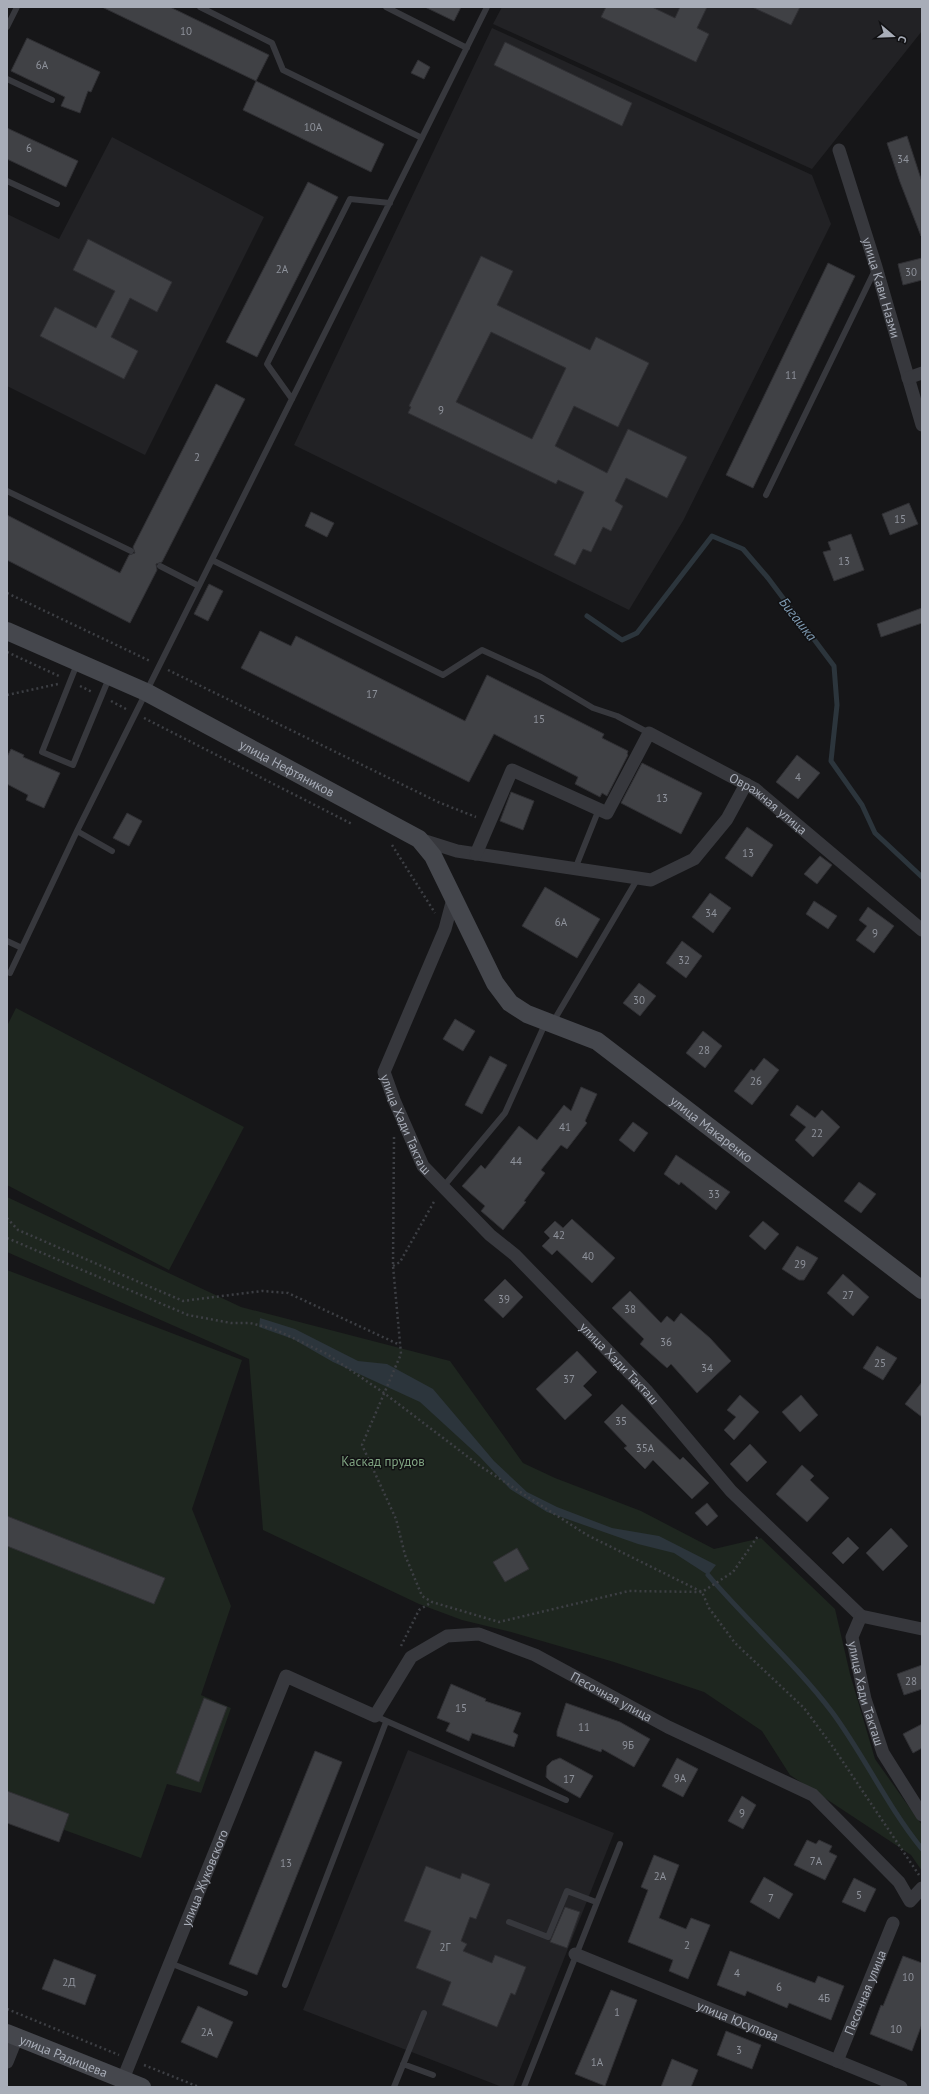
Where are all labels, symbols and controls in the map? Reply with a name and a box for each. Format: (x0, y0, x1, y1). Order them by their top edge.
north arrow (873, 16, 913, 56)
house number: 10 (180, 24, 192, 38)
text: С (895, 34, 910, 44)
house number: 6А (36, 58, 49, 72)
house number: 10А (304, 120, 323, 134)
house number: 6 (26, 141, 32, 155)
house number: 34 (897, 152, 909, 166)
street label: улица Кави Назми (858, 235, 904, 340)
house number: 2А (276, 262, 289, 276)
house number: 30 (905, 265, 917, 279)
house number: 11 (785, 368, 797, 382)
house number: 9 (438, 403, 444, 417)
house number: 2 (194, 450, 200, 464)
house number: 15 (894, 512, 906, 526)
house number: 13 (838, 554, 850, 568)
water label: Бигашка (775, 594, 821, 645)
house number: 17 (366, 687, 378, 701)
house number: 15 (533, 712, 545, 726)
street label: улица Нефтяников (236, 736, 337, 801)
street label: Овражная улица (726, 769, 811, 838)
house number: 4 (795, 770, 801, 784)
house number: 13 (656, 791, 668, 805)
house number: 13 (742, 846, 754, 860)
house number: 34 (705, 906, 717, 920)
house number: 6А (555, 915, 568, 929)
house number: 9 (872, 926, 878, 940)
house number: 32 (678, 953, 690, 967)
house number: 30 (633, 993, 645, 1007)
house number: 28 (698, 1043, 710, 1057)
street label: улица Хади Такташ (376, 1072, 435, 1178)
house number: 26 (750, 1074, 762, 1088)
street label: улица Макаренко (667, 1092, 756, 1166)
house number: 41 (559, 1120, 571, 1134)
house number: 22 (811, 1126, 823, 1140)
house number: 44 (510, 1154, 522, 1168)
house number: 33 (708, 1187, 720, 1201)
house number: 42 (553, 1228, 565, 1242)
house number: 40 (582, 1249, 594, 1263)
house number: 29 (794, 1257, 806, 1271)
house number: 27 (842, 1288, 854, 1302)
house number: 39 (498, 1292, 510, 1306)
house number: 38 (624, 1302, 636, 1316)
street label: улица Хади Такташ (576, 1319, 663, 1408)
house number: 36 (660, 1335, 672, 1349)
house number: 25 (874, 1356, 886, 1370)
house number: 34 (701, 1361, 713, 1375)
house number: 37 (563, 1372, 575, 1386)
house number: 35 (615, 1414, 627, 1428)
house number: 35А (636, 1441, 655, 1455)
park label: Каскад прудов (341, 1453, 425, 1470)
street label: улица Хади Такташ (844, 1640, 888, 1748)
street label: Песочная улица (568, 1668, 655, 1726)
house number: 28 (905, 1674, 917, 1688)
house number: 15 (455, 1701, 467, 1715)
house number: 11 (578, 1720, 590, 1734)
house number: 9Б (622, 1738, 634, 1752)
house number: 9А (674, 1771, 687, 1785)
house number: 17 (563, 1772, 575, 1786)
house number: 9 (739, 1806, 745, 1820)
street label: улица Жуковского (178, 1827, 232, 1929)
house number: 7А (810, 1854, 823, 1868)
house number: 13 (280, 1856, 292, 1870)
house number: 2А (654, 1869, 667, 1883)
house number: 5 (856, 1888, 862, 1902)
house number: 7 (768, 1891, 774, 1905)
house number: 2 (684, 1938, 690, 1952)
house number: 2Г (440, 1940, 452, 1954)
street label: Песочная улица (840, 1948, 890, 2038)
house number: 4 (734, 1966, 740, 1980)
house number: 10 (902, 1970, 914, 1984)
house number: 2Д (62, 1975, 76, 1989)
house number: 6 (776, 1980, 782, 1994)
house number: 4Б (818, 1991, 830, 2005)
street label: улица Юсупова (694, 1997, 781, 2045)
house number: 1 (614, 2005, 620, 2019)
house number: 10 (890, 2022, 902, 2036)
house number: 2А (201, 2025, 214, 2039)
street label: улица Радищева (17, 2031, 110, 2081)
house number: 3 (736, 2043, 742, 2057)
house number: 1А (591, 2055, 604, 2069)

